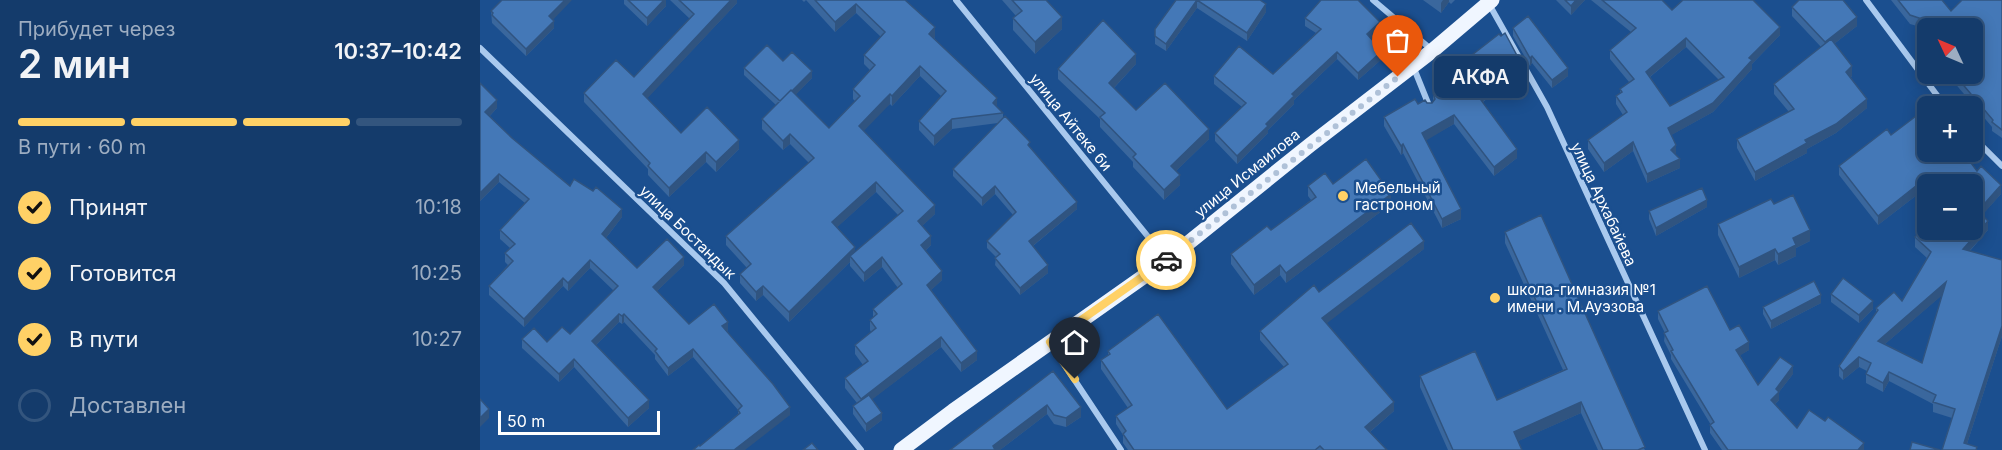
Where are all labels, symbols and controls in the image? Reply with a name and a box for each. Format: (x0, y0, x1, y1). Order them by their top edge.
pin (1372, 15, 1423, 77)
text: Прибудет через (18, 17, 175, 41)
north arrow (1917, 18, 1983, 84)
map controls (1917, 18, 1983, 240)
icon: bag (1381, 24, 1414, 57)
text: 10:37–10:42 (334, 38, 462, 64)
text: 2 мин (18, 40, 131, 87)
callout: АКФА (1434, 56, 1527, 98)
text: АКФА (1451, 65, 1510, 89)
street label: улица Айтеке би (1026, 69, 1116, 175)
button: + (1917, 96, 1983, 162)
street label: улица Исмаилова (1190, 125, 1304, 221)
text: В пути · 60 m (18, 135, 146, 159)
street label: улица Архабайева (1567, 139, 1641, 269)
button: − (1917, 174, 1983, 240)
place label: Мебельный гастроном (1355, 178, 1441, 214)
street label: улица Бостандык (636, 181, 740, 283)
marker: Мебельный гастроном (1336, 189, 1350, 203)
icon: check (18, 191, 51, 224)
text: Принят (69, 194, 147, 220)
text: 10:18 (415, 195, 462, 219)
courier (1136, 230, 1196, 290)
icon: car (1150, 244, 1183, 277)
icon: check (18, 257, 51, 290)
text: Готовится (69, 260, 176, 286)
text: 10:25 (411, 261, 462, 285)
place label: школа-гимназия №1 имени . М.Ауэзова (1507, 280, 1656, 316)
marker: школа-гимназия №1 имени . М.Ауэзова (1488, 291, 1502, 305)
pin (1049, 317, 1100, 379)
icon: check (18, 323, 51, 356)
text: В пути (69, 326, 138, 352)
icon: home (1058, 326, 1091, 359)
text: 10:27 (412, 327, 462, 351)
text: Доставлен (69, 392, 186, 418)
scale bar (498, 408, 660, 436)
text: 50 m (507, 411, 545, 431)

